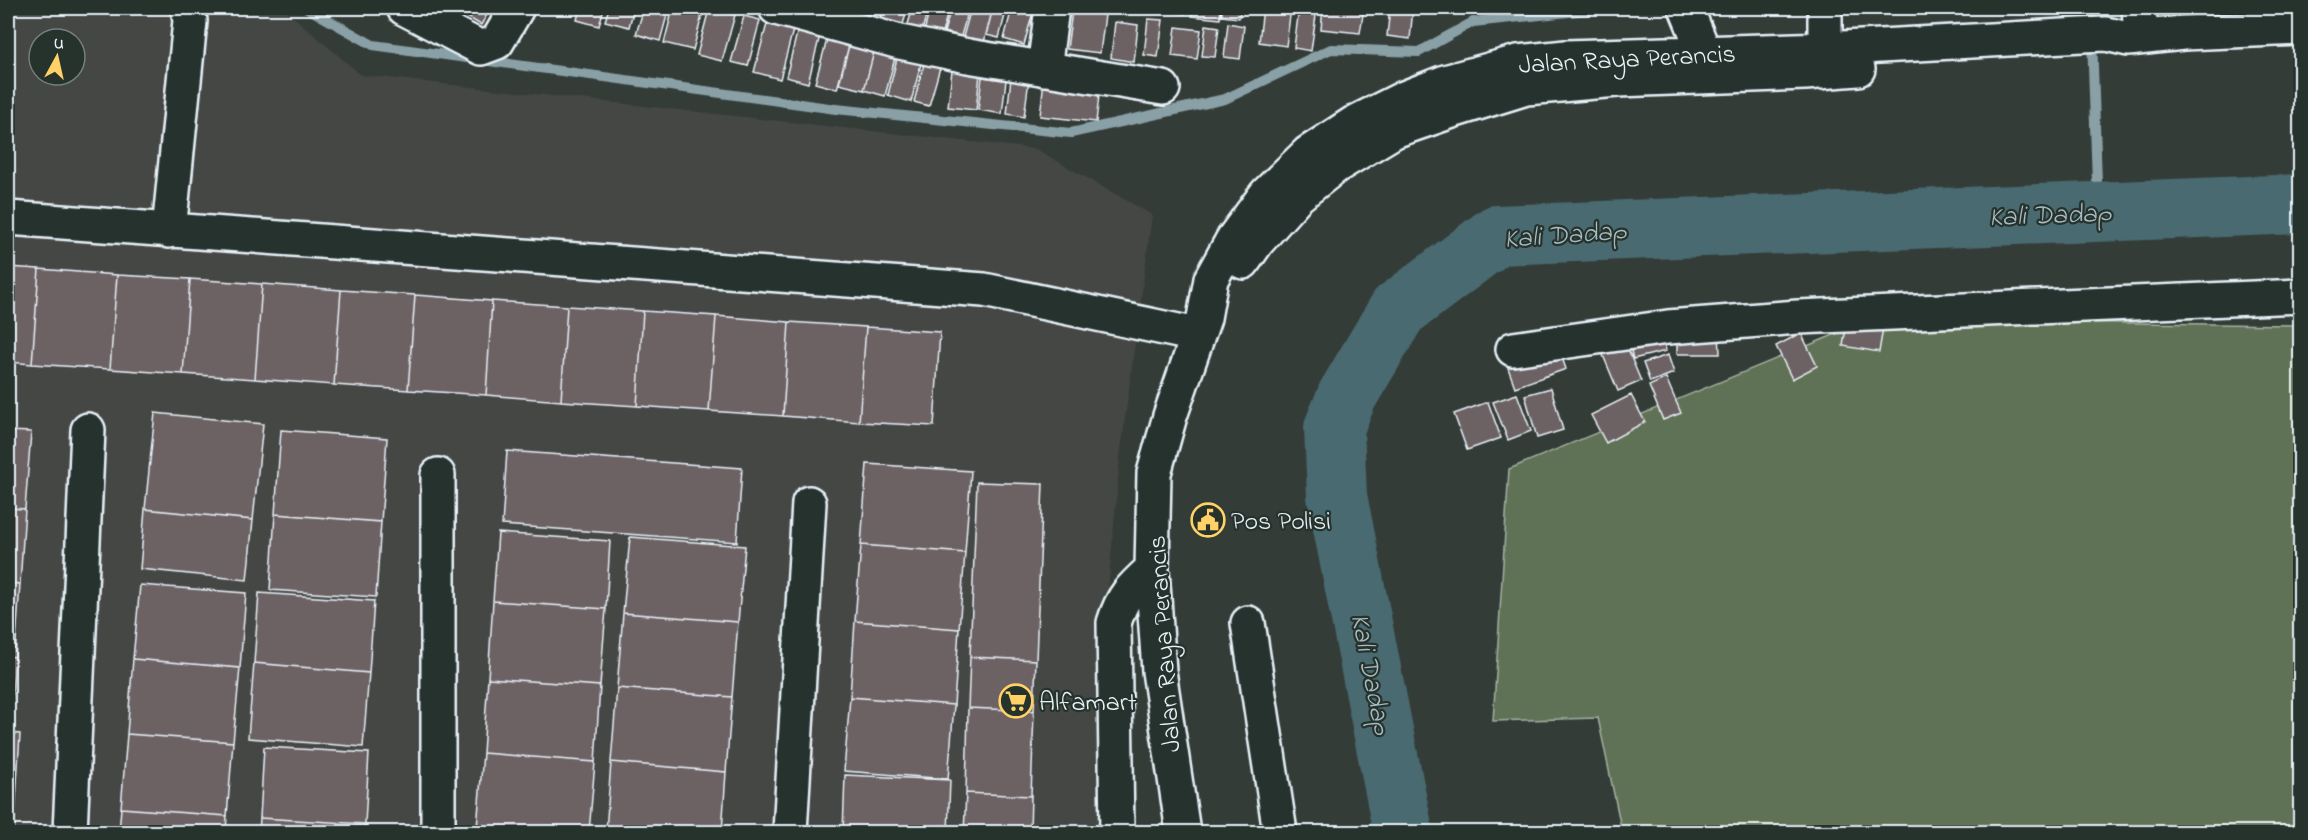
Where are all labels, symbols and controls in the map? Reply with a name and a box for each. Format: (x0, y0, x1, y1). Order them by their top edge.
north arrow (27, 27, 87, 87)
text: U (52, 32, 65, 57)
street label: Jalan Raya Perancis (1518, 36, 1737, 86)
water label: Kali Dadap (1988, 195, 2113, 238)
water label: Kali Dadap (1503, 213, 1629, 260)
public building icon: Pos Polisi (1190, 502, 1226, 538)
place label: Pos Polisi (1231, 504, 1331, 542)
street label: Jalan Raya Perancis (1139, 534, 1193, 754)
water label: Kali Dadap (1339, 611, 1401, 740)
supermarket icon: Alfamart (998, 683, 1034, 719)
place label: Alfamart (1039, 685, 1137, 723)

